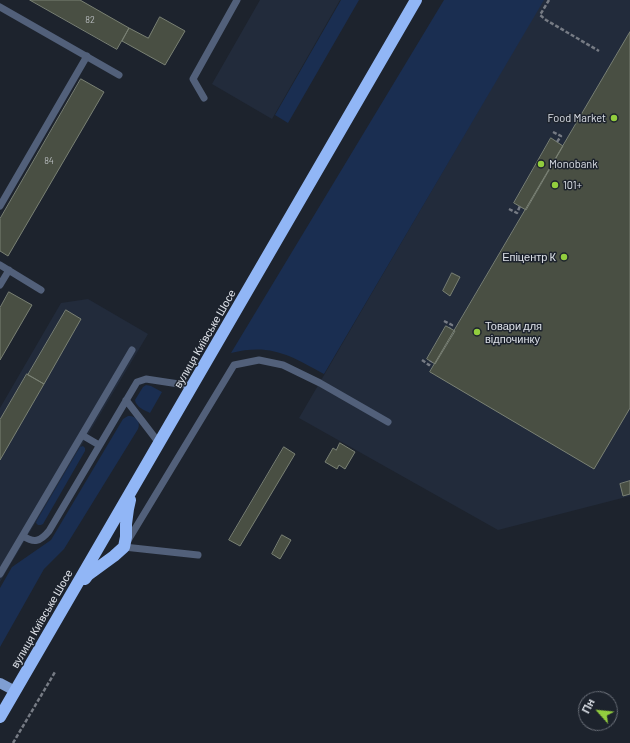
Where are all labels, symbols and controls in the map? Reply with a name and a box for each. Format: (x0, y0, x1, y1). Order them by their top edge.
house number: 82 (85, 15, 95, 25)
place label: Food Market (547, 111, 606, 125)
marker: Food Market (609, 113, 619, 123)
house number: 84 (44, 156, 54, 166)
place label: Monobank (549, 157, 598, 171)
marker: Monobank (536, 159, 546, 169)
place label: 101+ (563, 178, 582, 192)
marker: 101+ (550, 180, 560, 190)
place label: Епіцентр К (502, 250, 556, 264)
marker: Епіцентр К (559, 252, 569, 262)
street label: вулиця Київське Шосе (171, 287, 239, 391)
place label: Товари для відпочинку (485, 319, 542, 345)
marker: Товари для відпочинку (472, 327, 482, 337)
street label: вулиця Київське Шосе (8, 567, 76, 671)
north arrow (578, 691, 618, 731)
text: Пн (579, 696, 597, 715)

